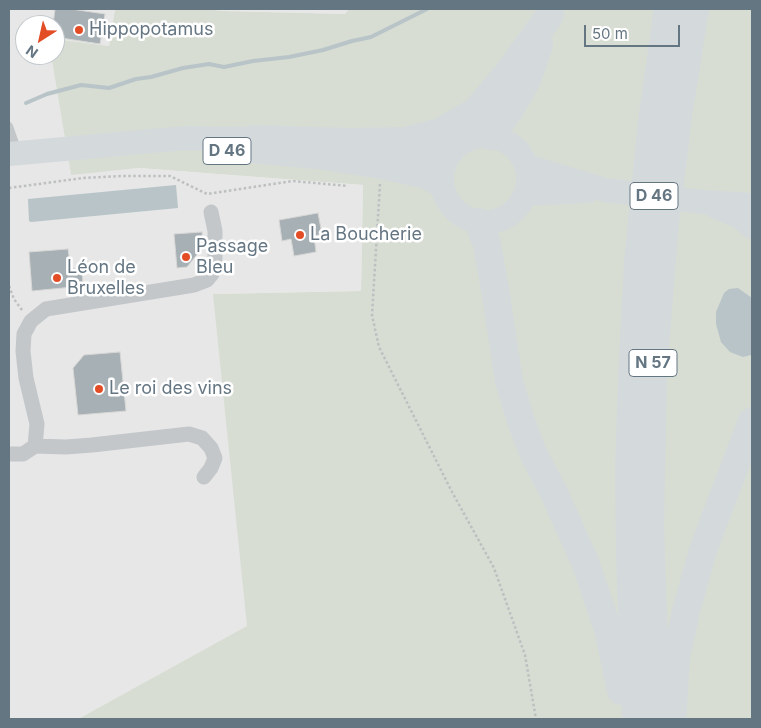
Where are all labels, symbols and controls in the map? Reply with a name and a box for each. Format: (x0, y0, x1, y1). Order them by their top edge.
north arrow (15, 15, 65, 65)
scale bar (586, 15, 682, 47)
place label: Hippopotamus (89, 19, 213, 41)
marker: Hippopotamus (73, 24, 85, 36)
text: 50 m (592, 24, 628, 43)
text: N (22, 42, 41, 62)
road number: D 46 (203, 138, 251, 164)
road number: D 46 (630, 182, 678, 210)
place label: La Boucherie (310, 224, 422, 246)
marker: La Boucherie (294, 229, 306, 241)
place label: Passage Bleu (196, 236, 268, 278)
marker: Passage Bleu (180, 251, 192, 263)
place label: Léon de Bruxelles (67, 257, 145, 300)
marker: Léon de Bruxelles (51, 272, 63, 284)
road number: N 57 (629, 349, 677, 376)
place label: Le roi des vins (109, 378, 232, 400)
marker: Le roi des vins (93, 383, 105, 395)

